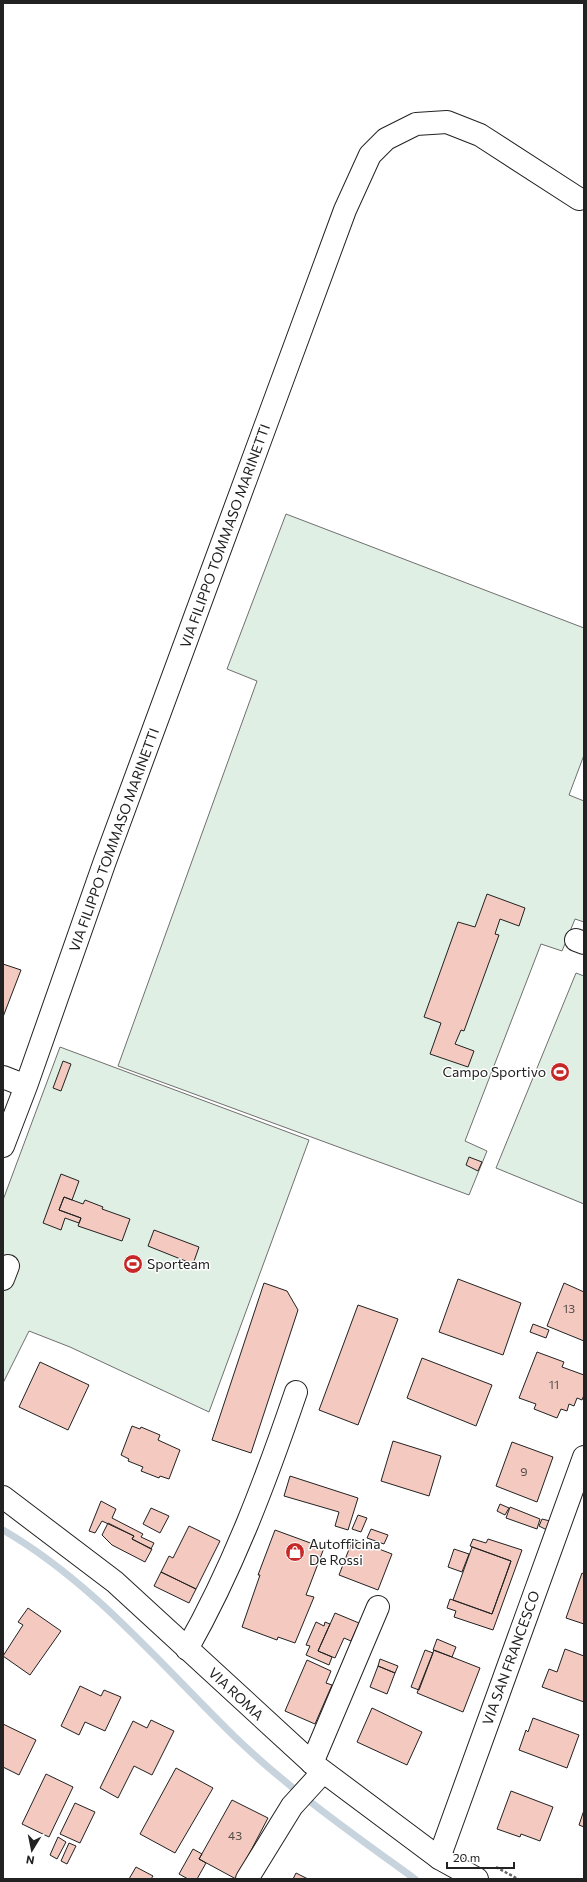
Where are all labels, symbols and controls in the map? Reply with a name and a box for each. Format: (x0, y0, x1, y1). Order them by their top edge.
street label: VIA FILIPPO TOMMASO MARINETTI (176, 422, 273, 650)
street label: VIA FILIPPO TOMMASO MARINETTI (65, 726, 162, 954)
sports icon: Campo Sportivo (549, 1061, 571, 1083)
place label: Campo Sportivo (442, 1063, 546, 1080)
sports icon: Sporteam (122, 1253, 144, 1275)
place label: Sporteam (147, 1255, 210, 1272)
house number: 13 (563, 1301, 575, 1315)
house number: 11 (549, 1377, 559, 1391)
house number: 9 (520, 1464, 528, 1478)
place label: Autofficina De Rossi (309, 1535, 380, 1568)
shop icon: Autofficina De Rossi (284, 1541, 306, 1563)
street label: VIA SAN FRANCESCO (478, 1588, 543, 1727)
street label: VIA ROMA (205, 1664, 268, 1724)
house number: 43 (228, 1828, 242, 1842)
north arrow (12, 1830, 52, 1870)
scale bar (447, 1844, 514, 1870)
text: 20 m (453, 1850, 480, 1864)
text: N (25, 1853, 35, 1867)

